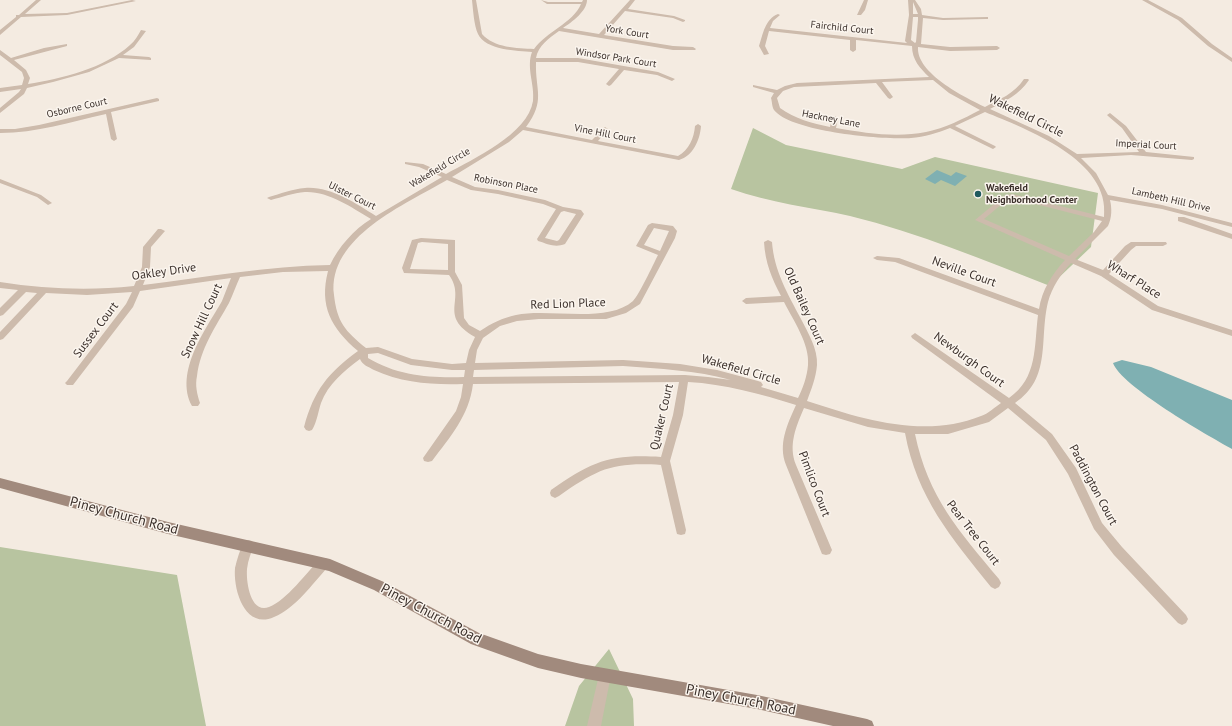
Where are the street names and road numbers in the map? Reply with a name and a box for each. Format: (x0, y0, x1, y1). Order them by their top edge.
street label: Fairchild Court (810, 19, 874, 37)
street label: York Court (604, 23, 650, 41)
street label: Windsor Park Court (575, 46, 657, 70)
street label: Wakefield Circle (986, 92, 1066, 140)
street label: Osborne Court (46, 95, 108, 121)
street label: Hackney Lane (801, 107, 861, 131)
street label: Vine Hill Court (573, 122, 637, 146)
street label: Imperial Court (1115, 137, 1177, 153)
street label: Wakefield Circle (408, 145, 472, 191)
street label: Robinson Place (473, 172, 539, 196)
street label: Ulster Court (326, 179, 378, 213)
street label: Lambeth Hill Drive (1130, 185, 1212, 215)
street label: Neville Court (930, 254, 998, 290)
street label: Wharf Place (1104, 258, 1164, 302)
street label: Oakley Drive (131, 260, 197, 284)
street label: Old Bailey Court (780, 265, 828, 347)
street label: Snow Hill Court (178, 281, 226, 361)
street label: Red Lion Place (530, 295, 606, 313)
street label: Sussex Court (70, 299, 122, 361)
street label: Newburgh Court (931, 330, 1007, 390)
street label: Wakefield Circle (700, 352, 782, 388)
street label: Quaker Court (647, 383, 677, 451)
street label: Paddington Court (1066, 442, 1120, 528)
street label: Pimlico Court (795, 449, 833, 519)
street label: Piney Church Road (68, 493, 180, 539)
street label: Pear Tree Court (943, 498, 1003, 568)
street label: Piney Church Road (378, 580, 484, 648)
street label: Piney Church Road (685, 681, 797, 719)

